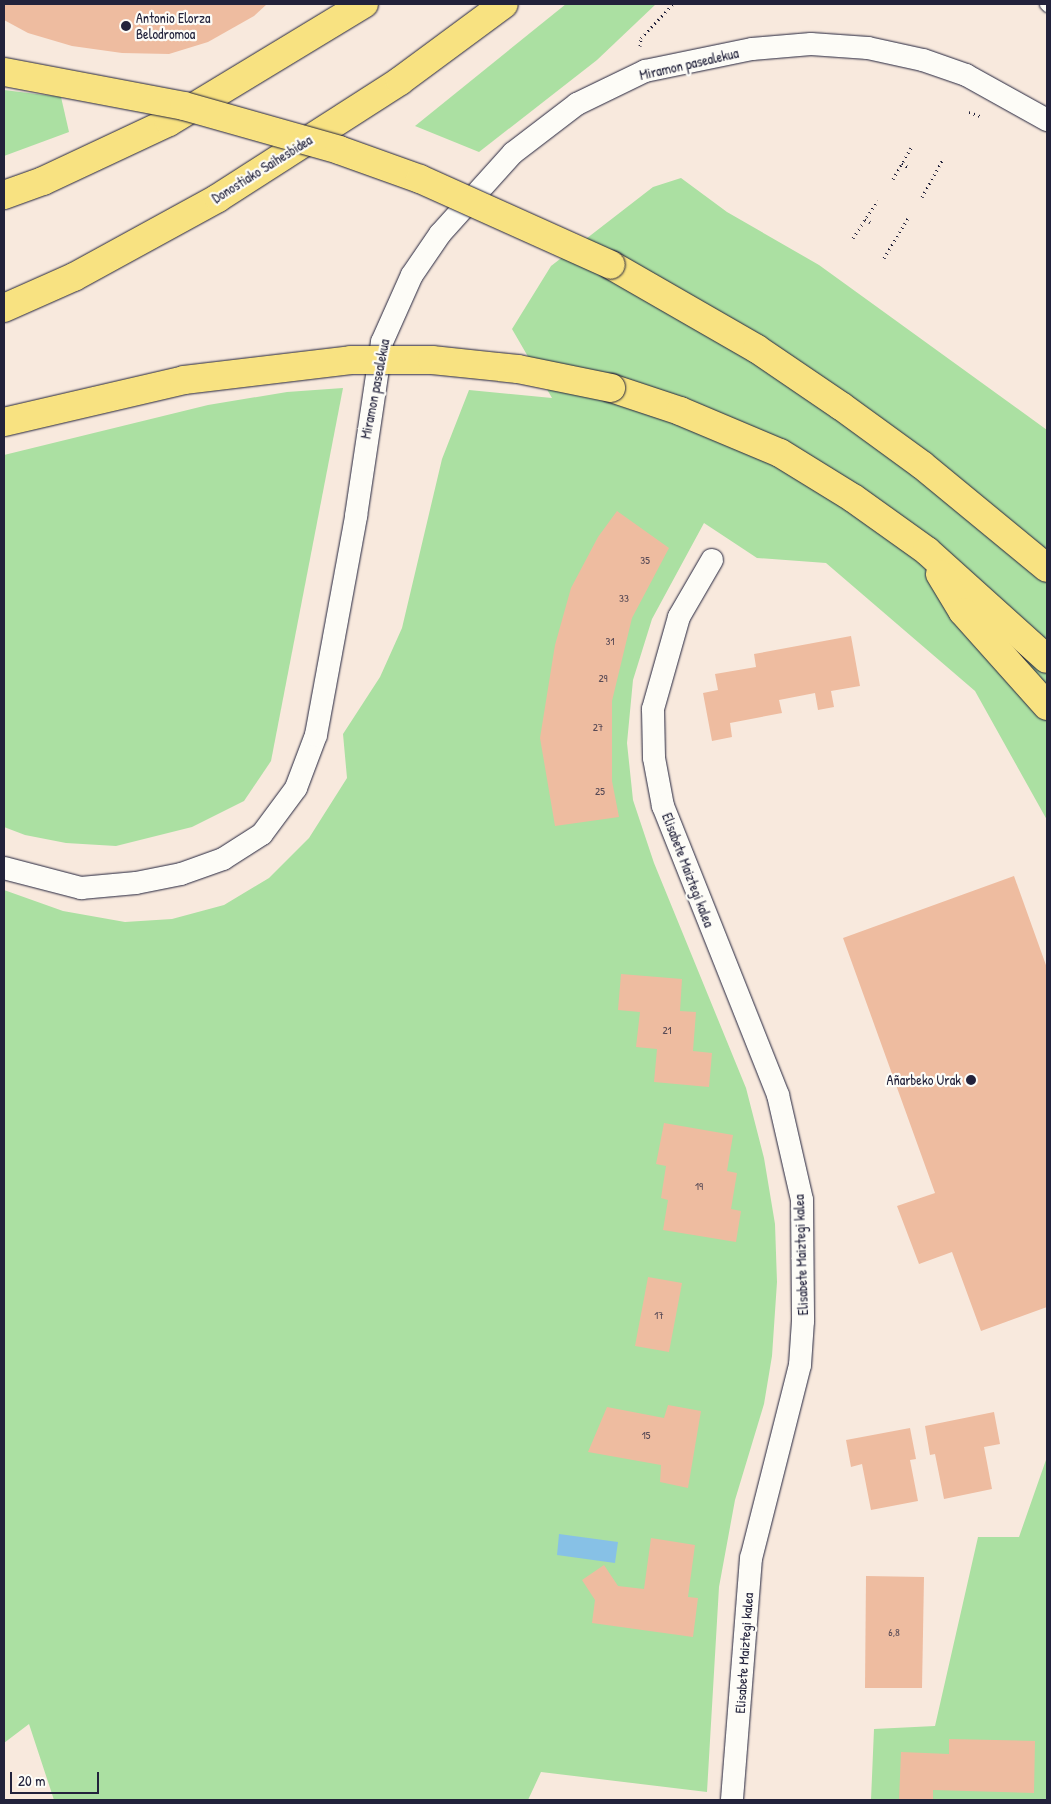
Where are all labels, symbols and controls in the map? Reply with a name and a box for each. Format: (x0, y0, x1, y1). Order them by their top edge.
place label: Antonio Elorza Belodromoa (136, 10, 210, 42)
marker: Antonio Elorza Belodromoa (120, 20, 132, 32)
street label: Miramon pasealekua (638, 44, 740, 84)
street label: Donostiako Saihesbidea (209, 131, 315, 207)
street label: Miramon pasealekua (357, 338, 393, 440)
house number: 35 (640, 553, 650, 567)
house number: 33 (619, 591, 629, 605)
house number: 31 (606, 634, 614, 648)
house number: 29 (598, 671, 608, 685)
house number: 27 (593, 720, 603, 734)
house number: 25 (595, 784, 605, 798)
street label: Elisabete Maiztegi kalea (658, 811, 718, 929)
house number: 21 (662, 1023, 672, 1037)
place label: Añarbeko Urak (887, 1072, 961, 1088)
marker: Añarbeko Urak (965, 1074, 977, 1086)
house number: 19 (695, 1179, 703, 1193)
street label: Elisabete Maiztegi kalea (790, 1194, 812, 1316)
house number: 17 (654, 1308, 664, 1322)
house number: 15 (642, 1428, 650, 1442)
street label: Elisabete Maiztegi kalea (731, 1592, 757, 1714)
house number: 6,8 (888, 1625, 900, 1639)
scale bar (12, 1762, 101, 1794)
text: 20 m (18, 1770, 45, 1791)

